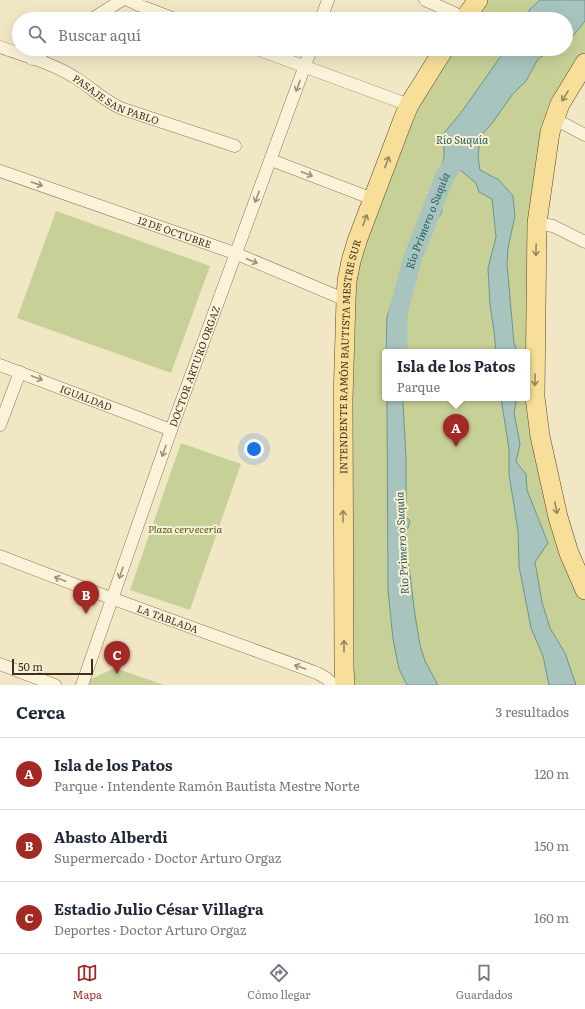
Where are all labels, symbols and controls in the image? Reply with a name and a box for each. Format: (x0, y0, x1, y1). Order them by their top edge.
search box (12, 12, 573, 56)
icon: search (26, 23, 48, 45)
text: Buscar aquí (58, 23, 141, 46)
street label: PASAJE SAN PABLO (70, 70, 162, 128)
one-way arrow (293, 79, 301, 91)
one-way arrow (560, 90, 568, 102)
water label: Río Suquía (436, 131, 489, 147)
one-way arrow (383, 157, 391, 169)
water label: Río Primero o Suquía (401, 167, 453, 271)
one-way arrow (301, 171, 313, 179)
one-way arrow (30, 181, 43, 188)
one-way arrow (253, 191, 261, 203)
street label: 12 DE OCTUBRE (136, 212, 214, 252)
one-way arrow (361, 214, 369, 226)
street label: INTENDENTE RAMÓN BAUTISTA MESTRE SUR (335, 237, 364, 474)
one-way arrow (533, 243, 540, 256)
one-way arrow (245, 257, 257, 265)
street label: DOCTOR ARTURO ORGAZ (165, 303, 223, 429)
popup (382, 349, 530, 401)
text: Isla de los Patos (397, 354, 515, 377)
one-way arrow (531, 373, 539, 386)
one-way arrow (30, 375, 42, 383)
text: Parque (397, 377, 440, 396)
street label: IGUALDAD (58, 380, 115, 414)
pin: A (443, 414, 469, 447)
your location (244, 439, 264, 459)
one-way arrow (160, 444, 168, 456)
water label: Río Primero o Suquía (390, 491, 412, 595)
one-way arrow (552, 501, 560, 514)
one-way arrow (339, 510, 347, 523)
park label: Plaza cervecería (148, 521, 222, 536)
one-way arrow (117, 567, 125, 579)
one-way arrow (54, 574, 66, 582)
pin: B (73, 581, 99, 614)
street label: LA TABLADA (135, 600, 201, 636)
one-way arrow (340, 640, 348, 653)
pin: C (104, 641, 130, 674)
scale bar (12, 657, 93, 676)
text: 50 m (18, 658, 43, 674)
one-way arrow (293, 663, 306, 670)
text: Cerca (16, 699, 65, 724)
text: 3 resultados (495, 702, 569, 721)
text: Isla de los Patos (54, 753, 172, 776)
text: A (24, 764, 34, 783)
text: 120 m (534, 764, 569, 783)
text: Parque · Intendente Ramón Bautista Mestre Norte (54, 776, 360, 795)
text: Abasto Alberdi (54, 825, 168, 848)
text: B (25, 836, 33, 855)
text: 150 m (534, 836, 569, 855)
text: Supermercado · Doctor Arturo Orgaz (54, 848, 281, 867)
text: Estadio Julio César Villagra (54, 897, 264, 920)
text: C (24, 908, 34, 927)
text: 160 m (534, 908, 569, 927)
text: Deportes · Doctor Arturo Orgaz (54, 920, 246, 939)
tab: Mapa (73, 962, 102, 1002)
tab: Cómo llegar (247, 962, 311, 1002)
tab: Guardados (456, 962, 512, 1002)

